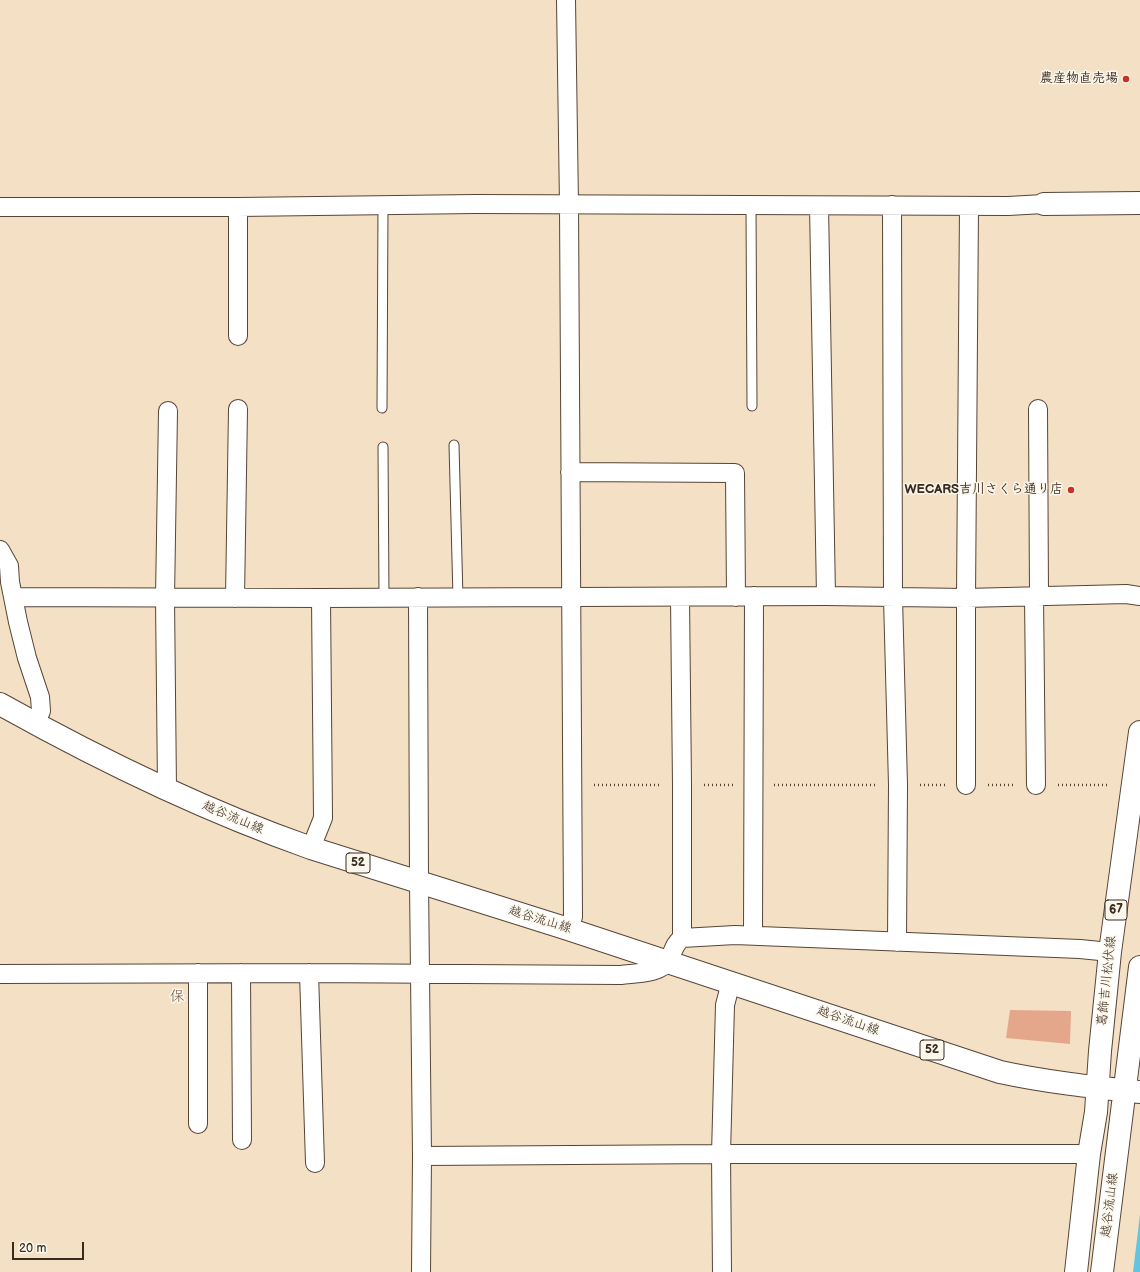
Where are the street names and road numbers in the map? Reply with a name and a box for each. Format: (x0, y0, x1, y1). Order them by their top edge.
street label: 越谷流山線 (200, 798, 266, 838)
road number: 52 (346, 853, 370, 873)
road number: 67 (1105, 900, 1127, 920)
street label: 越谷流山線 (507, 903, 573, 937)
street label: 葛飾吉川松伏線 (1094, 935, 1120, 1027)
street label: 越谷流山線 (815, 1003, 881, 1039)
road number: 52 (920, 1040, 944, 1060)
street label: 越谷流山線 (1098, 1172, 1122, 1238)

